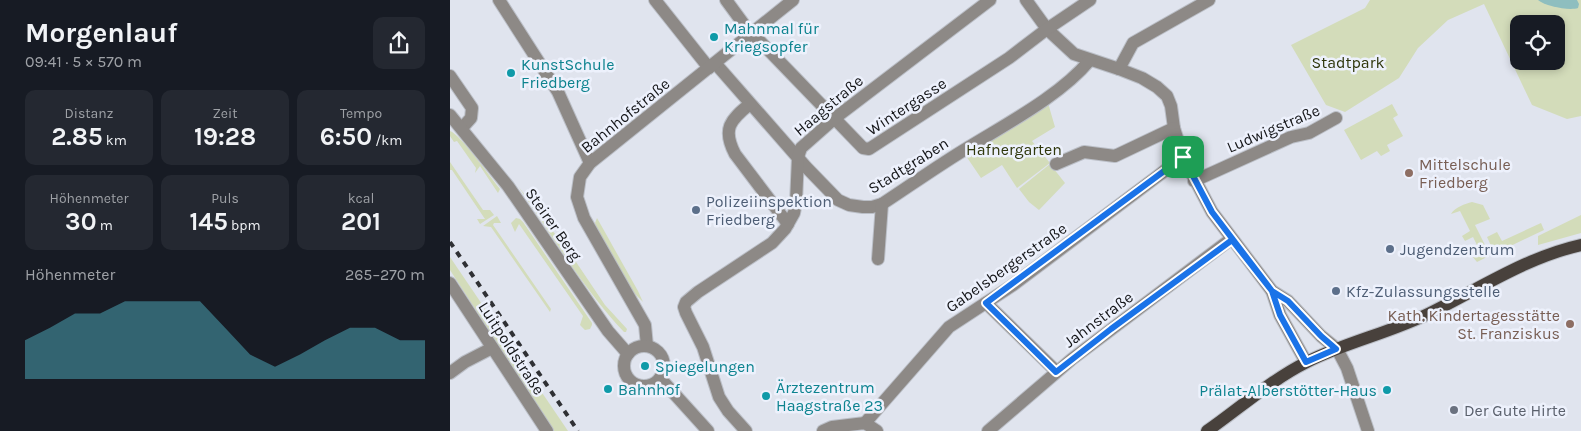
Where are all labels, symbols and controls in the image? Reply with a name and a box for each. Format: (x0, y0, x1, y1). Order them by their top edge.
map controls (1510, 15, 1565, 70)
button: locate (1510, 15, 1565, 70)
text: Morgenlauf (25, 16, 177, 49)
button: share (373, 17, 425, 69)
place label: Mahnmal für Kriegsopfer (724, 19, 819, 56)
marker: Mahnmal für Kriegsopfer (708, 31, 720, 43)
text: 09:41 · 5 × 570 m (25, 52, 142, 71)
park label: Stadtpark (1312, 53, 1384, 72)
place label: KunstSchule Friedberg (521, 55, 614, 92)
marker: KunstSchule Friedberg (505, 67, 517, 79)
street label: Haagstraße (790, 71, 867, 140)
street label: Bahnhofstraße (577, 74, 673, 157)
street label: Wintergasse (863, 74, 950, 139)
street label: Ludwigstraße (1224, 100, 1323, 157)
text: Distanz (65, 105, 113, 122)
text: Zeit (213, 105, 237, 122)
text: Tempo (340, 105, 382, 122)
text: 2.85 (51, 122, 102, 151)
text: 19:28 (194, 122, 256, 151)
text: 6:50 (320, 122, 372, 151)
text: km (102, 132, 127, 149)
text: /km (372, 132, 402, 149)
street label: Stadtgraben (865, 133, 952, 198)
pin (1162, 136, 1204, 178)
park label: Hafnergarten (966, 140, 1062, 159)
icon: arrive (1169, 143, 1197, 171)
place label: Mittelschule Friedberg (1419, 155, 1511, 192)
marker: Mittelschule Friedberg (1403, 167, 1415, 179)
street label: Steirer Berg (521, 184, 586, 265)
text: Höhenmeter (50, 190, 128, 207)
text: Puls (211, 190, 239, 207)
text: kcal (348, 190, 374, 207)
place label: Polizeiinspektion Friedberg (706, 192, 832, 229)
marker: Polizeiinspektion Friedberg (690, 204, 702, 216)
text: 30 (65, 207, 96, 236)
text: 145 (189, 207, 228, 236)
text: 201 (341, 207, 381, 236)
text: m (96, 217, 113, 234)
text: bpm (228, 217, 261, 234)
street label: Gabelsbergerstraße (942, 219, 1070, 316)
place label: Jugendzentrum (1400, 240, 1514, 259)
marker: Jugendzentrum (1384, 243, 1396, 255)
text: Höhenmeter (25, 265, 115, 284)
text: 265–270 m (345, 265, 425, 284)
place label: Kfz-Zulassungsstelle (1346, 282, 1500, 301)
marker: Kfz-Zulassungsstelle (1330, 285, 1342, 297)
street label: Jahnstraße (1060, 287, 1137, 352)
street label: Luitpoldstraße (474, 298, 549, 398)
place label: Kath. Kindertagesstätte St. Franziskus (1388, 306, 1560, 343)
marker: Kath. Kindertagesstätte St. Franziskus (1564, 318, 1576, 330)
place label: Spiegelungen (655, 357, 755, 376)
marker: Spiegelungen (639, 360, 651, 372)
place label: Ärztezentrum Haagstraße 23 (776, 378, 883, 415)
place label: Bahnhof (618, 380, 680, 399)
place label: Prälat-Alberstötter-Haus (1199, 381, 1377, 400)
marker: Bahnhof (602, 383, 614, 395)
marker: Prälat-Alberstötter-Haus (1381, 384, 1393, 396)
marker: Ärztezentrum Haagstraße 23 (760, 390, 772, 402)
place label: Der Gute Hirte (1464, 401, 1566, 420)
marker: Der Gute Hirte (1448, 404, 1460, 416)

